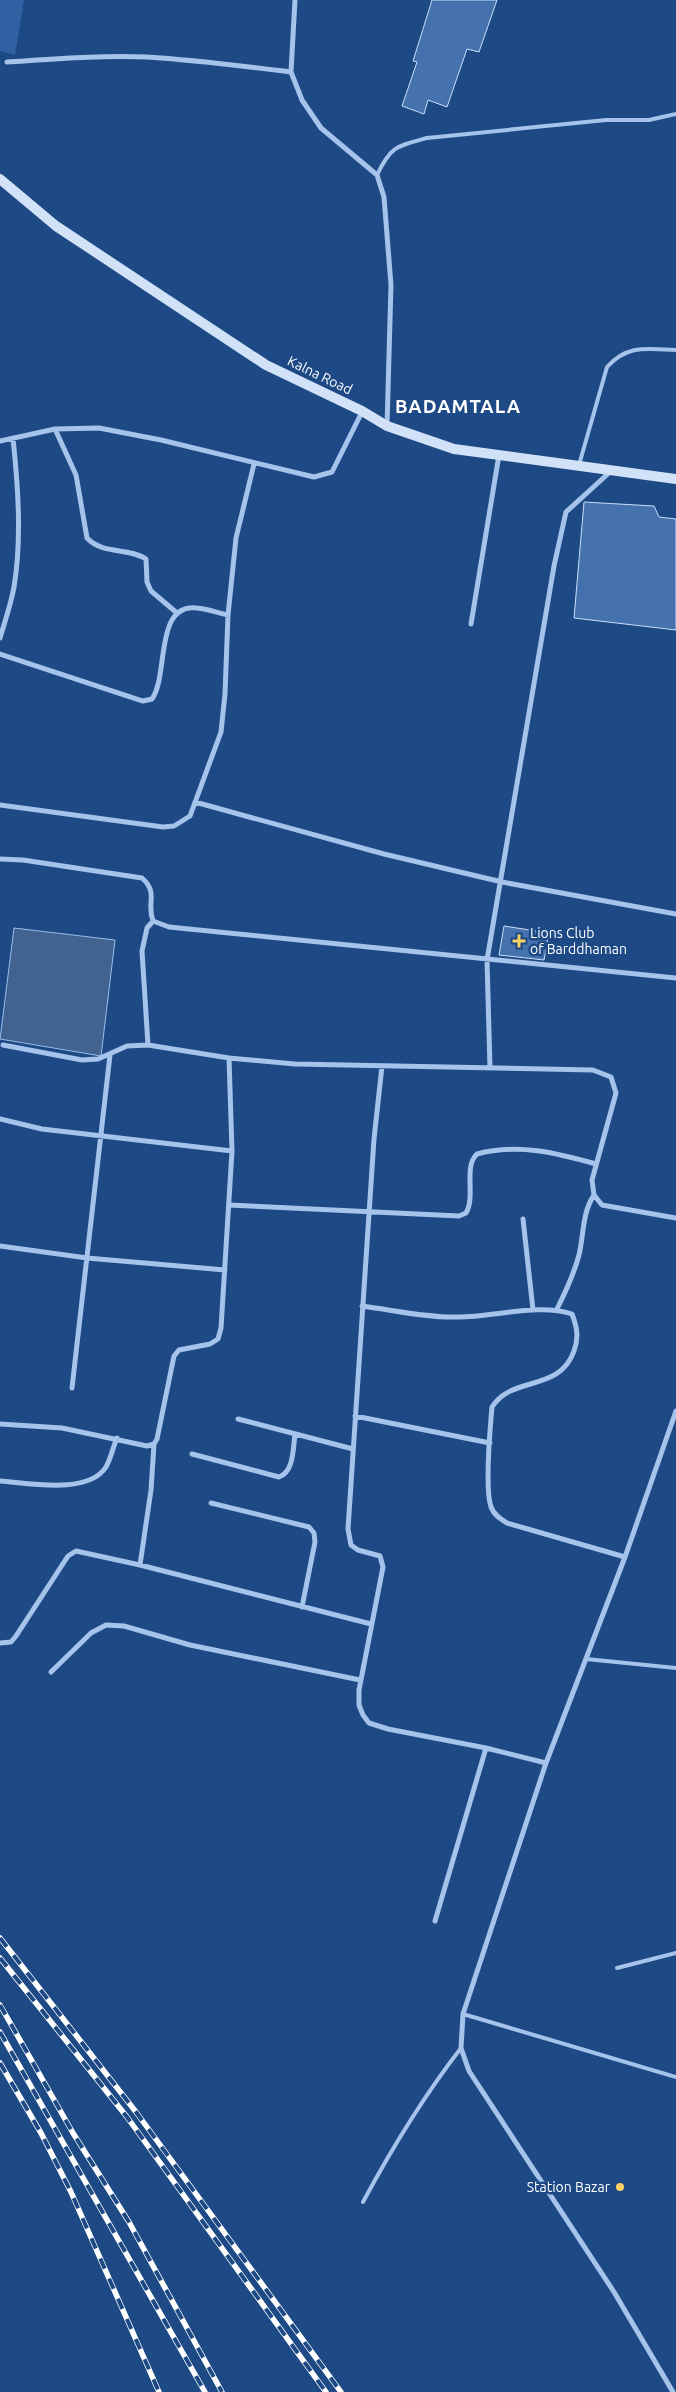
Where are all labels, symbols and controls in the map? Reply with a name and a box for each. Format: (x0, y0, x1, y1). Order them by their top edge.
street label: Kalna Road (285, 352, 355, 398)
district label: BADAMTALA (395, 395, 521, 417)
place label: Lions Club of Barddhaman (530, 925, 627, 957)
marker: Lions Club of Barddhaman (512, 934, 526, 948)
place label: Station Bazar (527, 2179, 611, 2195)
marker: Station Bazar (614, 2181, 626, 2193)

